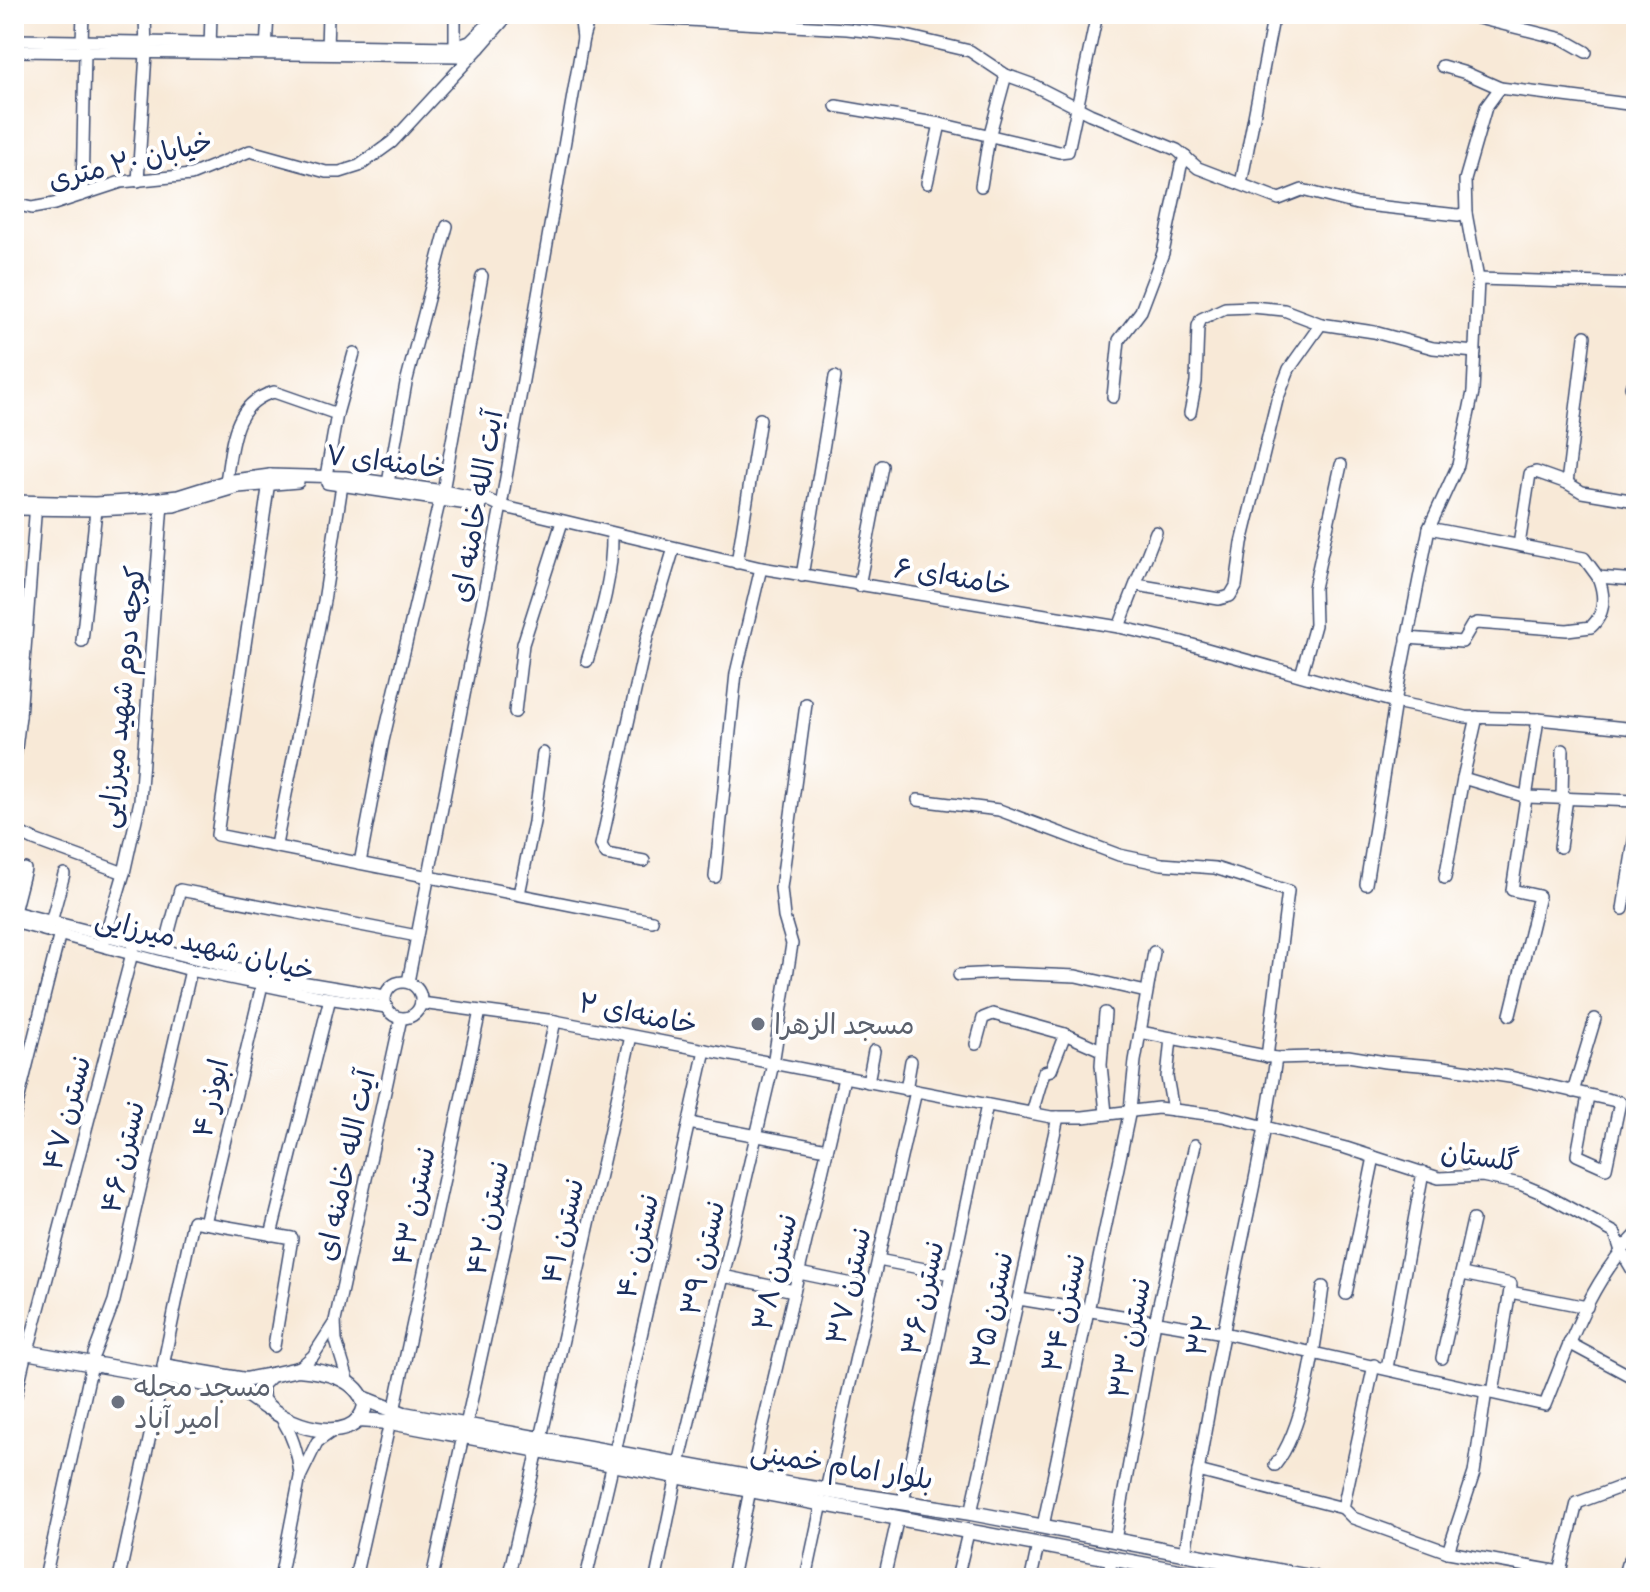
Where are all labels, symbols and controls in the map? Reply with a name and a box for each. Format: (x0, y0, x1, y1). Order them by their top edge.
street label: خیابان ۲۰ متری (44, 121, 216, 199)
street label: آیت الله خامنه ای (440, 406, 512, 605)
street label: خامنه‌ای ۷ (324, 435, 448, 487)
street label: خامنه‌ای ۶ (892, 548, 1014, 604)
street label: کوچه دوم شهید میرزایی (88, 564, 157, 831)
street label: خیابان شهید میرزایی (92, 898, 318, 990)
street label: خامنه‌ای ۲ (575, 983, 701, 1043)
place label: مسجد الزهرا (774, 1005, 915, 1043)
marker: مسجد الزهرا (749, 1015, 767, 1033)
street label: نسترن ۴۷ (33, 1052, 99, 1174)
street label: ابوذر ۴ (183, 1055, 237, 1141)
street label: آیت الله خامنه ای (306, 1065, 384, 1264)
street label: نسترن ۴۶ (91, 1097, 153, 1217)
street label: گلستان (1439, 1132, 1521, 1180)
street label: نسترن ۴۳ (382, 1143, 444, 1269)
street label: نسترن ۴۲ (456, 1157, 518, 1279)
street label: نسترن ۴۱ (531, 1175, 593, 1287)
street label: نسترن ۴۰ (607, 1190, 667, 1302)
street label: نسترن ۳۹ (670, 1197, 734, 1319)
street label: نسترن ۳۸ (742, 1210, 806, 1334)
street label: نسترن ۳۷ (816, 1224, 880, 1348)
street label: نسترن ۳۶ (891, 1237, 953, 1359)
street label: نسترن ۳۵ (960, 1248, 1022, 1372)
street label: نسترن ۳۴ (1032, 1250, 1094, 1376)
street label: نسترن ۳۳ (1099, 1275, 1159, 1401)
street label: ۳۲ (1176, 1311, 1222, 1359)
place label: مسجد محله امیر آباد (134, 1367, 271, 1437)
marker: مسجد محله امیر آباد (109, 1393, 127, 1411)
street label: بلوار امام خمینی (747, 1432, 936, 1501)

